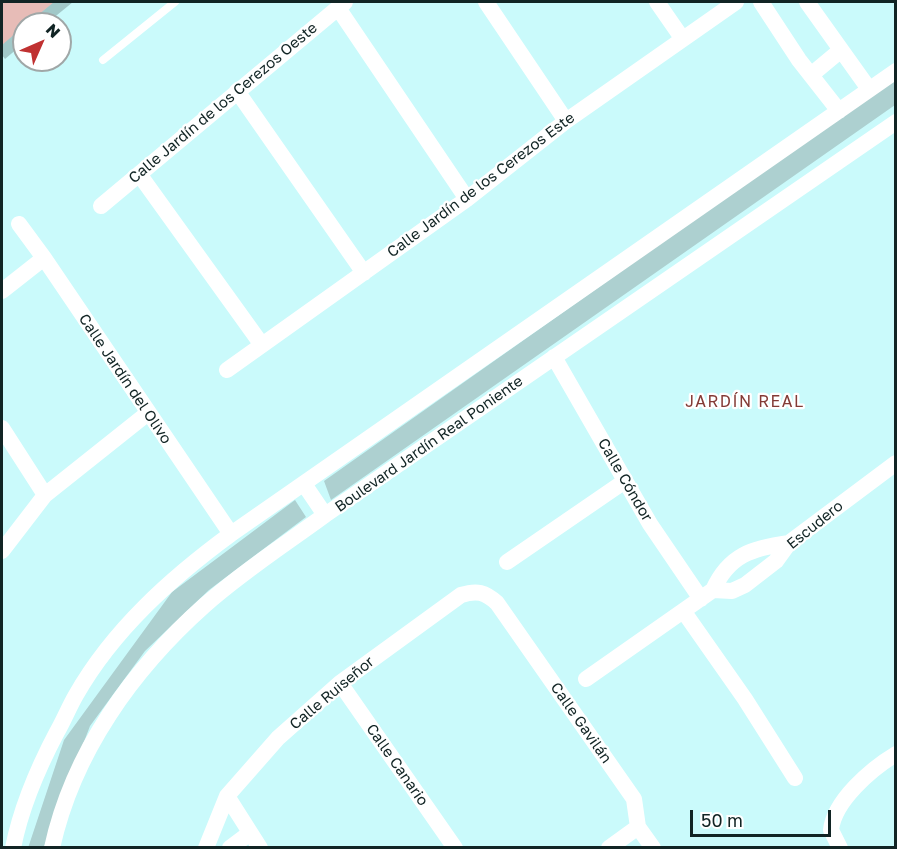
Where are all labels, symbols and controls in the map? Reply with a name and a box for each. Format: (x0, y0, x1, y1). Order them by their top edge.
north arrow (12, 12, 72, 72)
text: N (42, 19, 65, 42)
street label: Calle Jardín de los Cerezos Oeste (125, 19, 321, 187)
street label: Calle Jardín de los Cerezos Este (384, 109, 578, 261)
street label: Calle Jardín del Olivo (75, 311, 175, 447)
street label: Boulevard Jardín Real Poniente (332, 372, 526, 516)
district label: JARDÍN REAL (685, 392, 805, 412)
street label: Calle Cóndor (594, 435, 656, 525)
street label: Escudero (783, 497, 847, 553)
street label: Calle Ruiseñor (286, 653, 378, 733)
street label: Calle Gavilán (547, 679, 615, 767)
street label: Calle Canario (362, 721, 432, 809)
scale bar (693, 798, 834, 836)
text: 50 m (701, 809, 743, 831)

